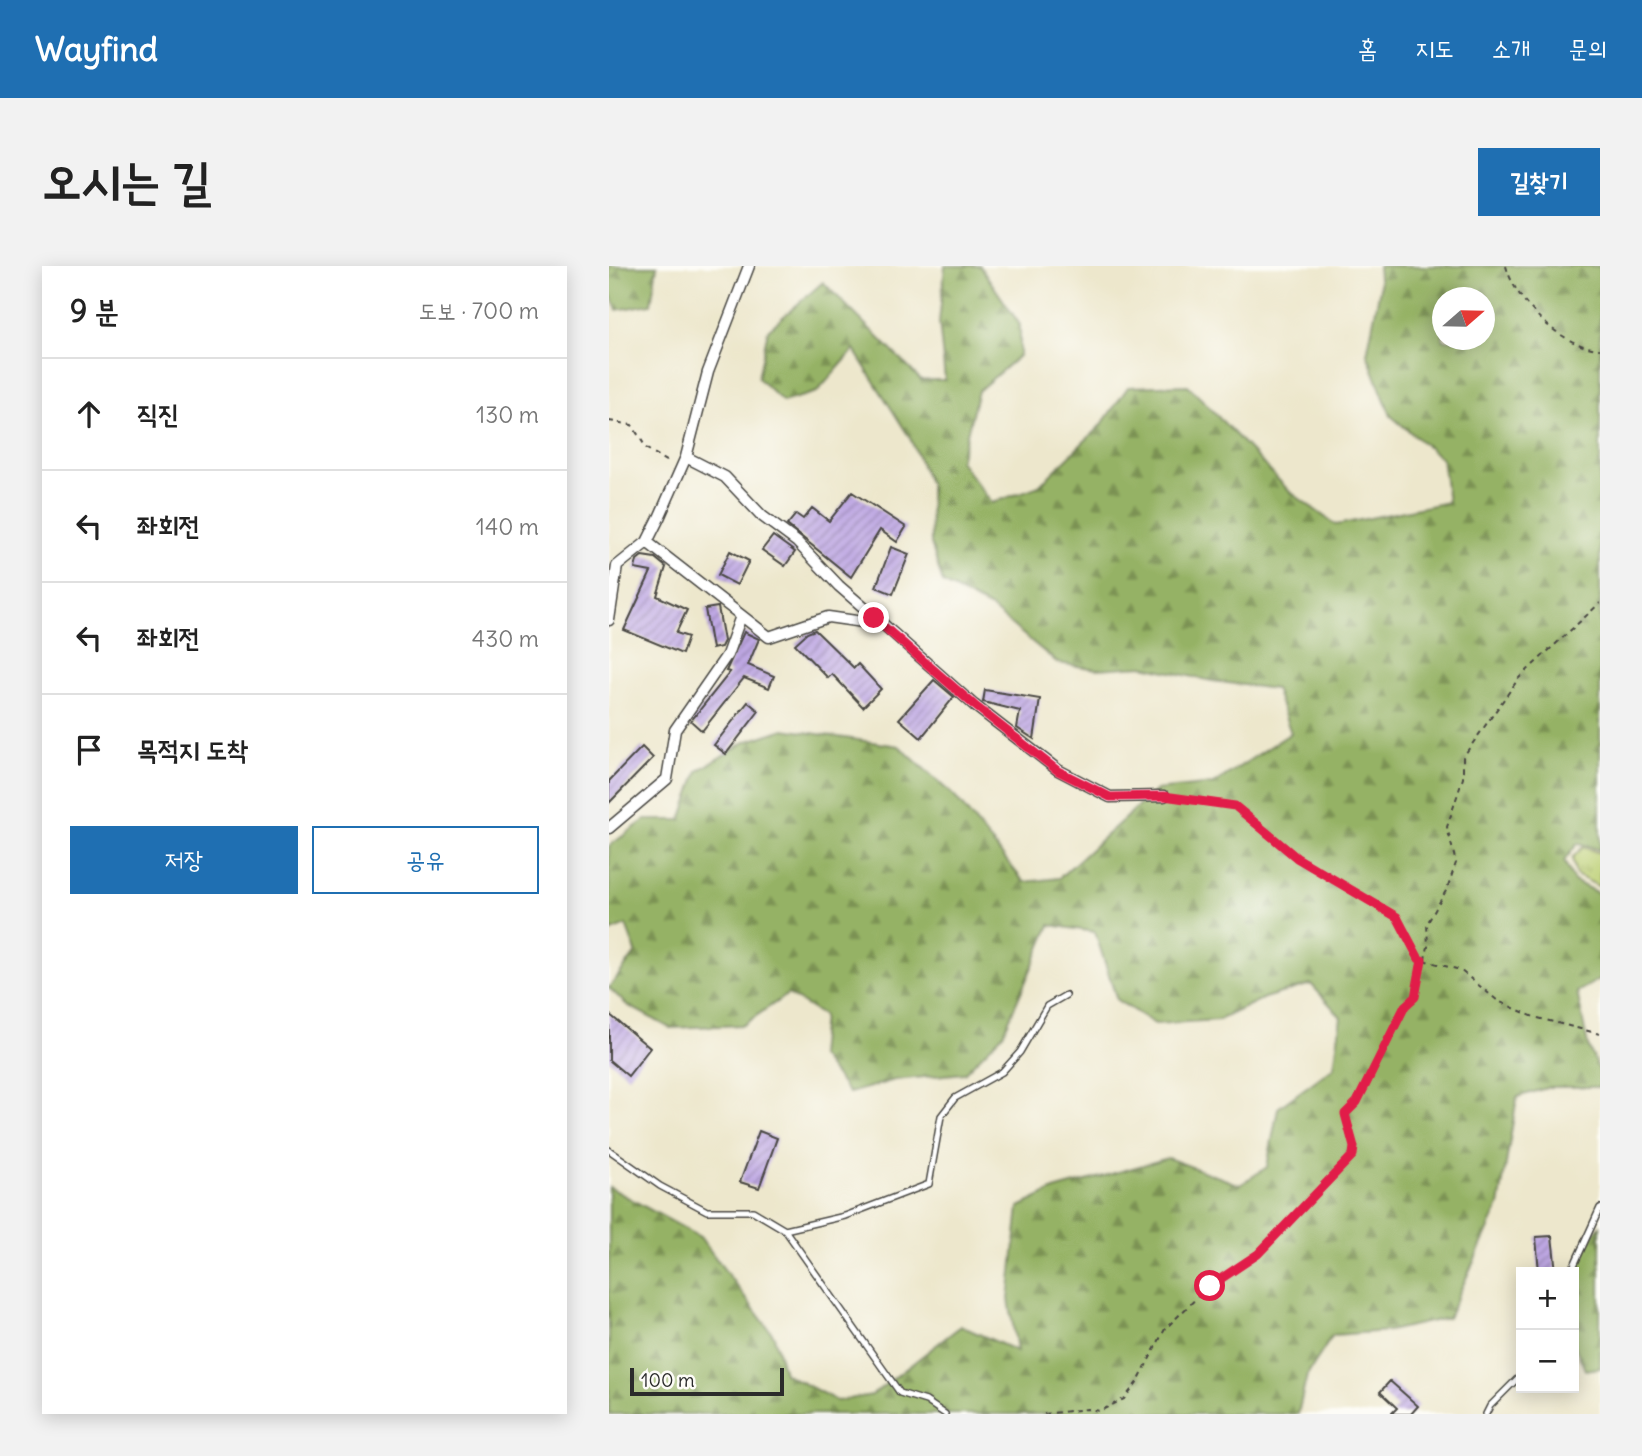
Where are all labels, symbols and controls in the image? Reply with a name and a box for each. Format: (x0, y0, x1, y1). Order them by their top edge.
text: Wayfind (35, 28, 158, 70)
text: 홈 (1358, 33, 1377, 63)
text: 지도 (1415, 33, 1454, 63)
text: 소개 (1492, 33, 1530, 63)
text: 문의 (1568, 33, 1607, 63)
button: 길찾기 (1478, 148, 1600, 216)
text: 오시는 길 (42, 150, 211, 211)
north arrow (1432, 287, 1495, 350)
text: 9 분 (70, 292, 119, 330)
text: 도보 · 700 m (419, 296, 539, 325)
icon: ahead (70, 395, 108, 433)
text: 직진 (137, 397, 179, 430)
text: 130 m (476, 400, 539, 429)
icon: left (70, 507, 108, 545)
text: 좌회전 (137, 509, 200, 542)
text: 140 m (476, 512, 539, 541)
route end (858, 602, 889, 633)
icon: left (70, 619, 108, 657)
text: 좌회전 (137, 621, 200, 654)
text: 430 m (472, 624, 539, 653)
icon: arrive (70, 731, 108, 769)
text: 목적지 도착 (137, 733, 248, 766)
button: 저장 (70, 826, 298, 894)
button: 공유 (312, 826, 539, 894)
map controls (1516, 1267, 1579, 1393)
button: + (1516, 1267, 1579, 1330)
route start (1194, 1270, 1225, 1301)
button: − (1516, 1330, 1579, 1393)
scale bar (630, 1365, 784, 1397)
text: 100 m (641, 1368, 695, 1392)

